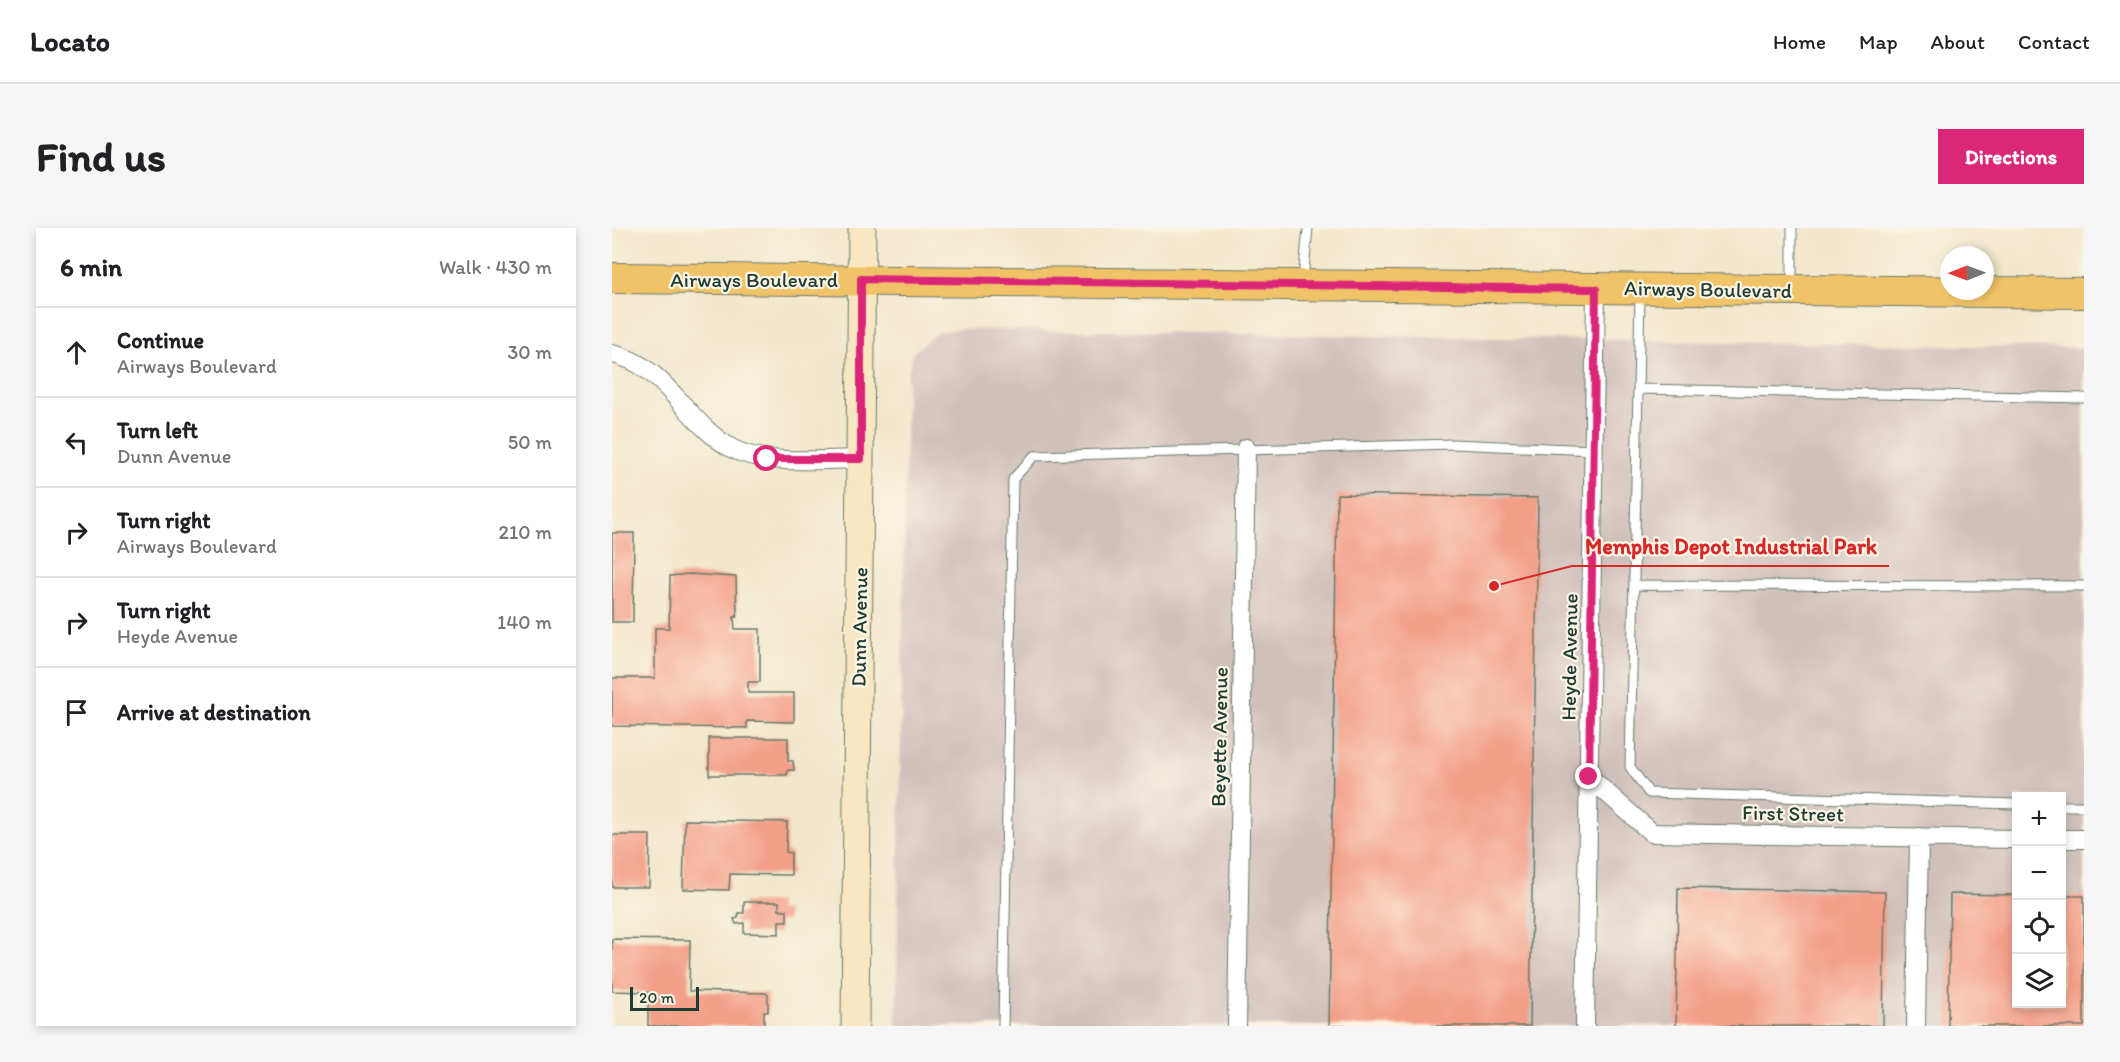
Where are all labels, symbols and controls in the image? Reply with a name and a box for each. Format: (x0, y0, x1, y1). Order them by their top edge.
text: Locato (30, 24, 110, 58)
text: Home (1773, 29, 1826, 54)
text: Map (1859, 29, 1898, 54)
text: About (1931, 29, 1985, 54)
text: Contact (2018, 29, 2090, 54)
button: Directions (1938, 129, 2084, 184)
text: Find us (36, 131, 166, 182)
north arrow (1940, 246, 1994, 300)
text: 6 min (60, 251, 122, 283)
text: Walk · 430 m (439, 255, 552, 279)
street label: Airways Boulevard (670, 267, 838, 292)
street label: Airways Boulevard (1624, 275, 1792, 303)
text: Continue (117, 327, 204, 354)
icon: ahead (60, 336, 93, 369)
text: 30 m (507, 340, 552, 364)
text: Airways Boulevard (117, 354, 277, 378)
text: Turn left (117, 417, 198, 444)
icon: left (60, 426, 93, 459)
text: 50 m (508, 430, 552, 454)
text: Dunn Avenue (117, 444, 231, 468)
route start (753, 445, 779, 471)
text: Turn right (117, 507, 211, 534)
icon: right (60, 516, 93, 549)
text: 210 m (499, 520, 552, 544)
callout: Memphis Depot Industrial Park (1572, 526, 1889, 566)
text: Memphis Depot Industrial Park (1585, 533, 1878, 560)
text: Airways Boulevard (117, 534, 277, 558)
street label: Dunn Avenue (845, 567, 873, 687)
street label: Heyde Avenue (1555, 593, 1583, 721)
text: Turn right (117, 597, 211, 624)
icon: right (60, 606, 93, 639)
text: 140 m (497, 610, 552, 634)
text: Heyde Avenue (117, 624, 238, 648)
street label: Beyette Avenue (1205, 667, 1233, 807)
icon: arrive (60, 696, 93, 729)
text: Arrive at destination (117, 699, 311, 726)
route end (1575, 763, 1601, 789)
map controls (2012, 792, 2066, 1008)
button: + (2012, 792, 2066, 846)
street label: First Street (1742, 800, 1844, 826)
button: − (2012, 846, 2066, 900)
button: locate (2012, 900, 2066, 954)
button: layers (2012, 954, 2066, 1008)
scale bar (630, 984, 699, 1012)
text: 20 m (639, 988, 674, 1007)

